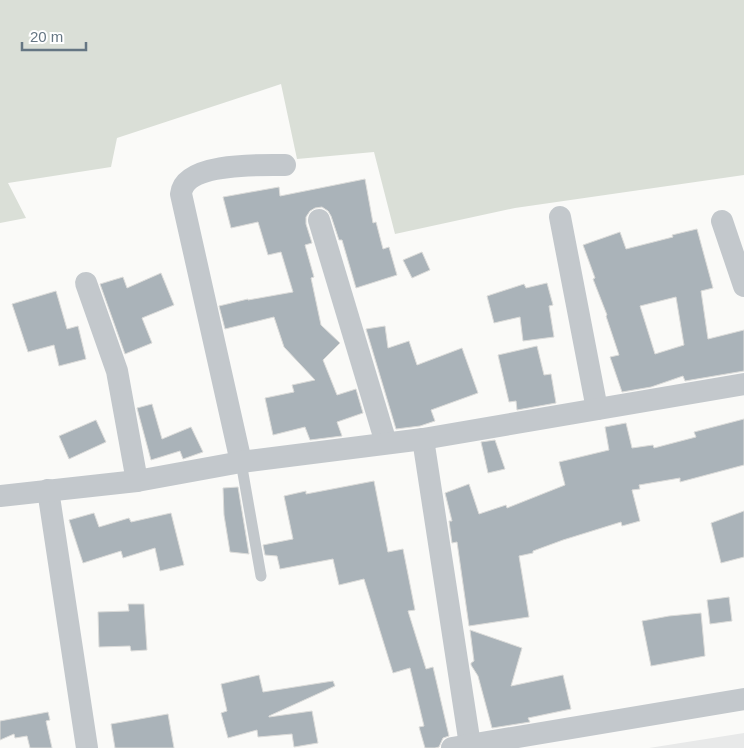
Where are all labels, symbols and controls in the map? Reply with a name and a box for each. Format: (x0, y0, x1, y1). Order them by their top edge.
scale bar (22, 20, 86, 52)
text: 20 m (30, 28, 63, 45)

